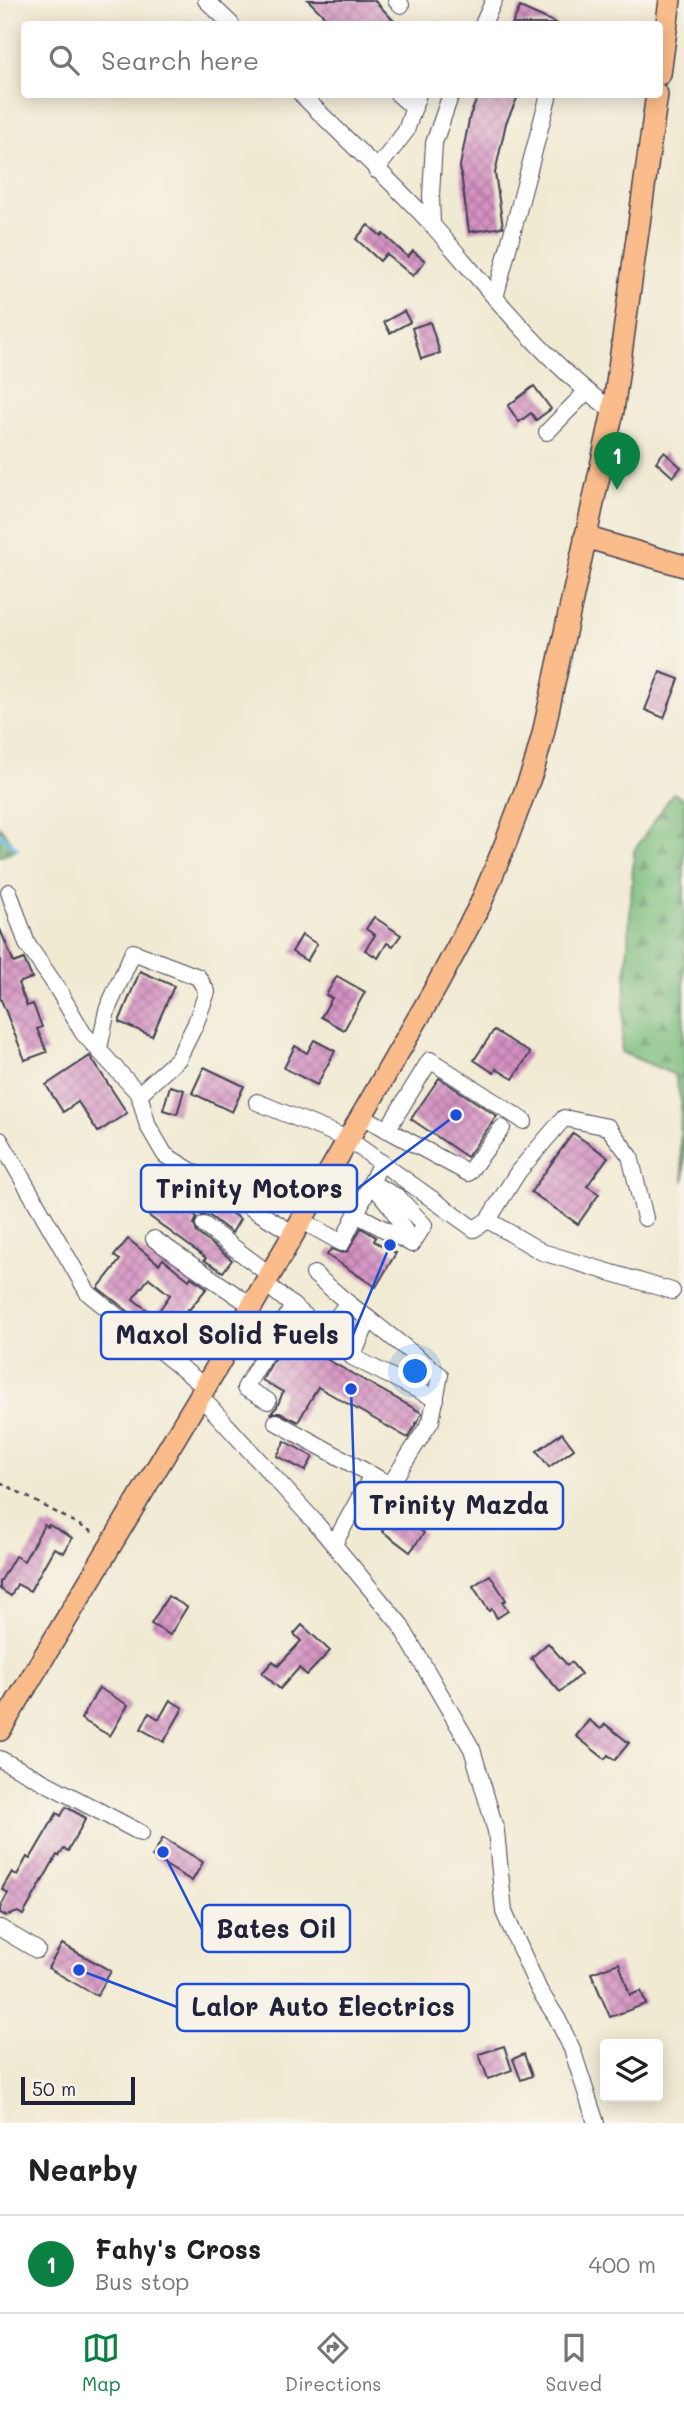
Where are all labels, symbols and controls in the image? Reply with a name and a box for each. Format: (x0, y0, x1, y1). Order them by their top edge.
search box (21, 21, 663, 98)
icon: search (45, 41, 83, 79)
text: Search here (101, 43, 259, 77)
pin: 1 (594, 432, 640, 490)
callout: Trinity Motors (141, 1165, 357, 1212)
text: Trinity Motors (155, 1171, 343, 1205)
callout: Maxol Solid Fuels (101, 1312, 353, 1359)
text: Maxol Solid Fuels (115, 1317, 339, 1351)
your location (398, 1354, 432, 1388)
callout: Trinity Mazda (355, 1482, 563, 1529)
text: Trinity Mazda (369, 1487, 549, 1521)
callout: Bates Oil (202, 1905, 350, 1952)
text: Bates Oil (216, 1911, 336, 1945)
callout: Lalor Auto Electrics (177, 1984, 469, 2031)
text: Lalor Auto Electrics (191, 1989, 455, 2023)
map controls (600, 2039, 663, 2102)
button: layers (600, 2039, 663, 2102)
scale bar (21, 2074, 135, 2106)
text: 50 m (32, 2076, 76, 2101)
text: Nearby (28, 2149, 138, 2189)
text: Fahy's Cross (95, 2232, 261, 2266)
text: 1 (46, 2249, 56, 2279)
text: 400 m (588, 2249, 656, 2279)
text: Bus stop (95, 2266, 190, 2296)
tab: Map (82, 2329, 121, 2396)
tab: Directions (285, 2329, 381, 2396)
tab: Saved (546, 2329, 602, 2396)

